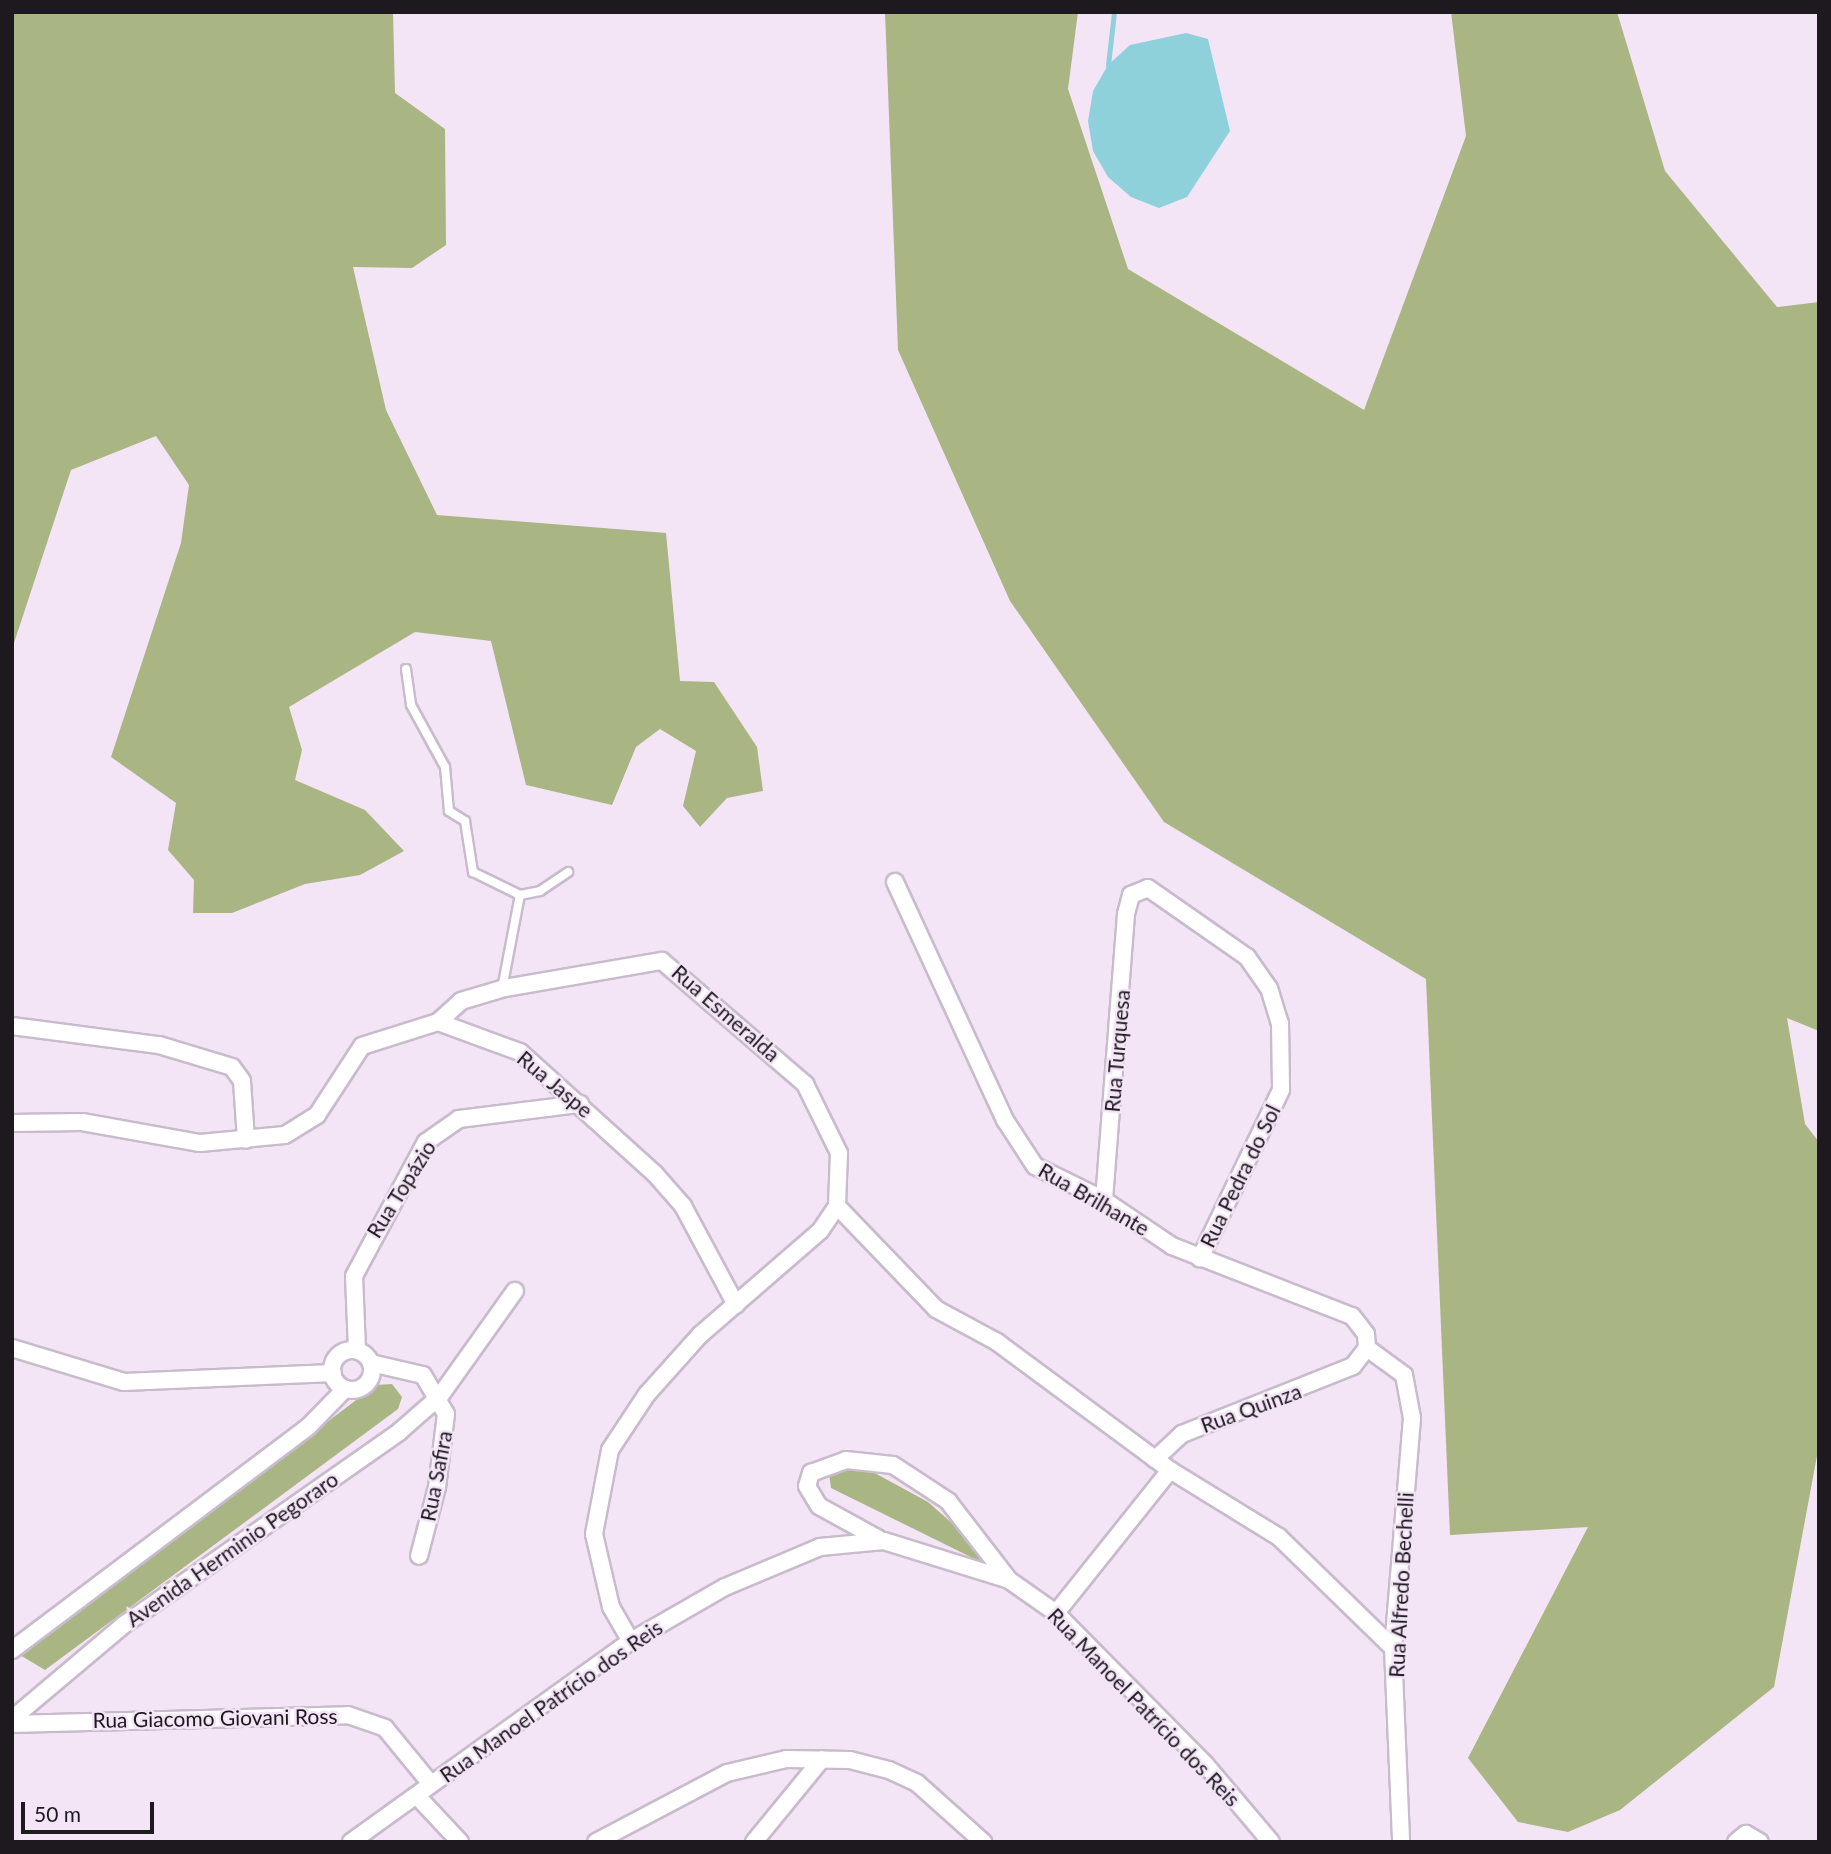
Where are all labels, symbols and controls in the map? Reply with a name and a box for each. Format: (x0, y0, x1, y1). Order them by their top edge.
street label: Rua Esmeralda (667, 959, 785, 1067)
street label: Rua Turquesa (1099, 988, 1135, 1114)
street label: Rua Jaspe (512, 1045, 598, 1123)
street label: Rua Pedra do Sol (1195, 1101, 1285, 1251)
street label: Rua Topázio (361, 1135, 441, 1243)
street label: Rua Brilhante (1034, 1157, 1154, 1241)
street label: Rua Quinza (1197, 1378, 1305, 1438)
street label: Rua Safira (415, 1429, 457, 1523)
street label: Avenida Herminio Pegoraro (121, 1466, 343, 1632)
street label: Rua Alfredo Bechelli (1384, 1491, 1418, 1679)
street label: Rua Manoel Patrício dos Reis (1043, 1603, 1245, 1811)
street label: Rua Manoel Patrício dos Reis (435, 1614, 667, 1788)
street label: Rua Giacomo Giovani Ross (92, 1703, 338, 1733)
scale bar (24, 1787, 158, 1831)
text: 50 m (34, 1801, 81, 1826)

